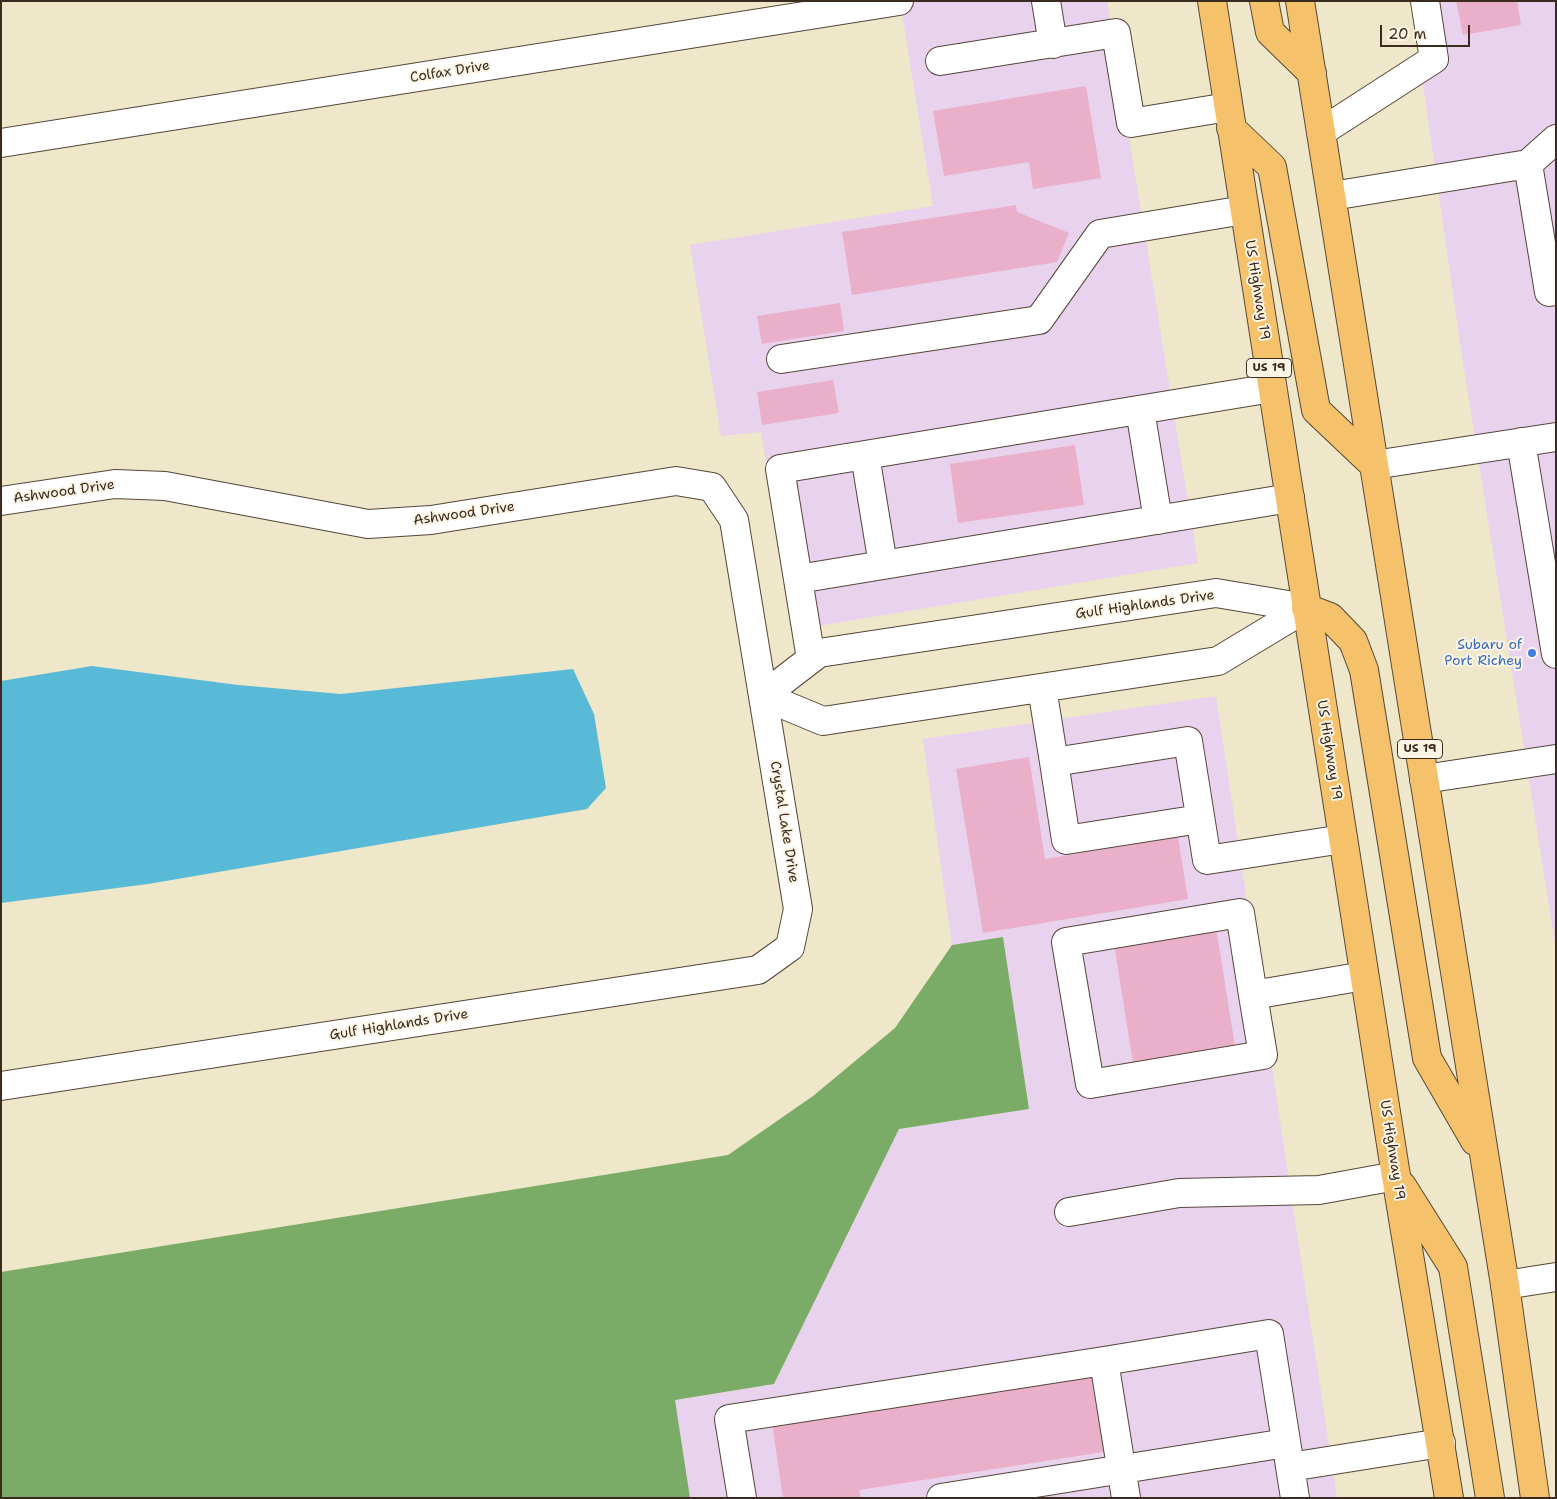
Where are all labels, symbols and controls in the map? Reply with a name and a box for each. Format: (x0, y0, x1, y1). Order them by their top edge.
scale bar (1382, 15, 1472, 47)
text: 20 m (1388, 24, 1427, 44)
street label: Colfax Drive (409, 57, 491, 87)
street label: US Highway 19 (1241, 239, 1273, 341)
road number: US 19 (1246, 358, 1292, 378)
street label: Ashwood Drive (12, 477, 116, 507)
street label: Ashwood Drive (412, 499, 516, 529)
street label: Gulf Highlands Drive (1074, 587, 1216, 623)
place label: Subaru of Port Richey (1444, 637, 1522, 670)
marker: Subaru of Port Richey (1526, 647, 1538, 659)
street label: US Highway 19 (1313, 699, 1345, 801)
road number: US 19 (1398, 740, 1442, 759)
street label: Crystal Lake Drive (766, 760, 802, 884)
street label: Gulf Highlands Drive (328, 1006, 470, 1044)
street label: US Highway 19 (1376, 1099, 1408, 1201)

